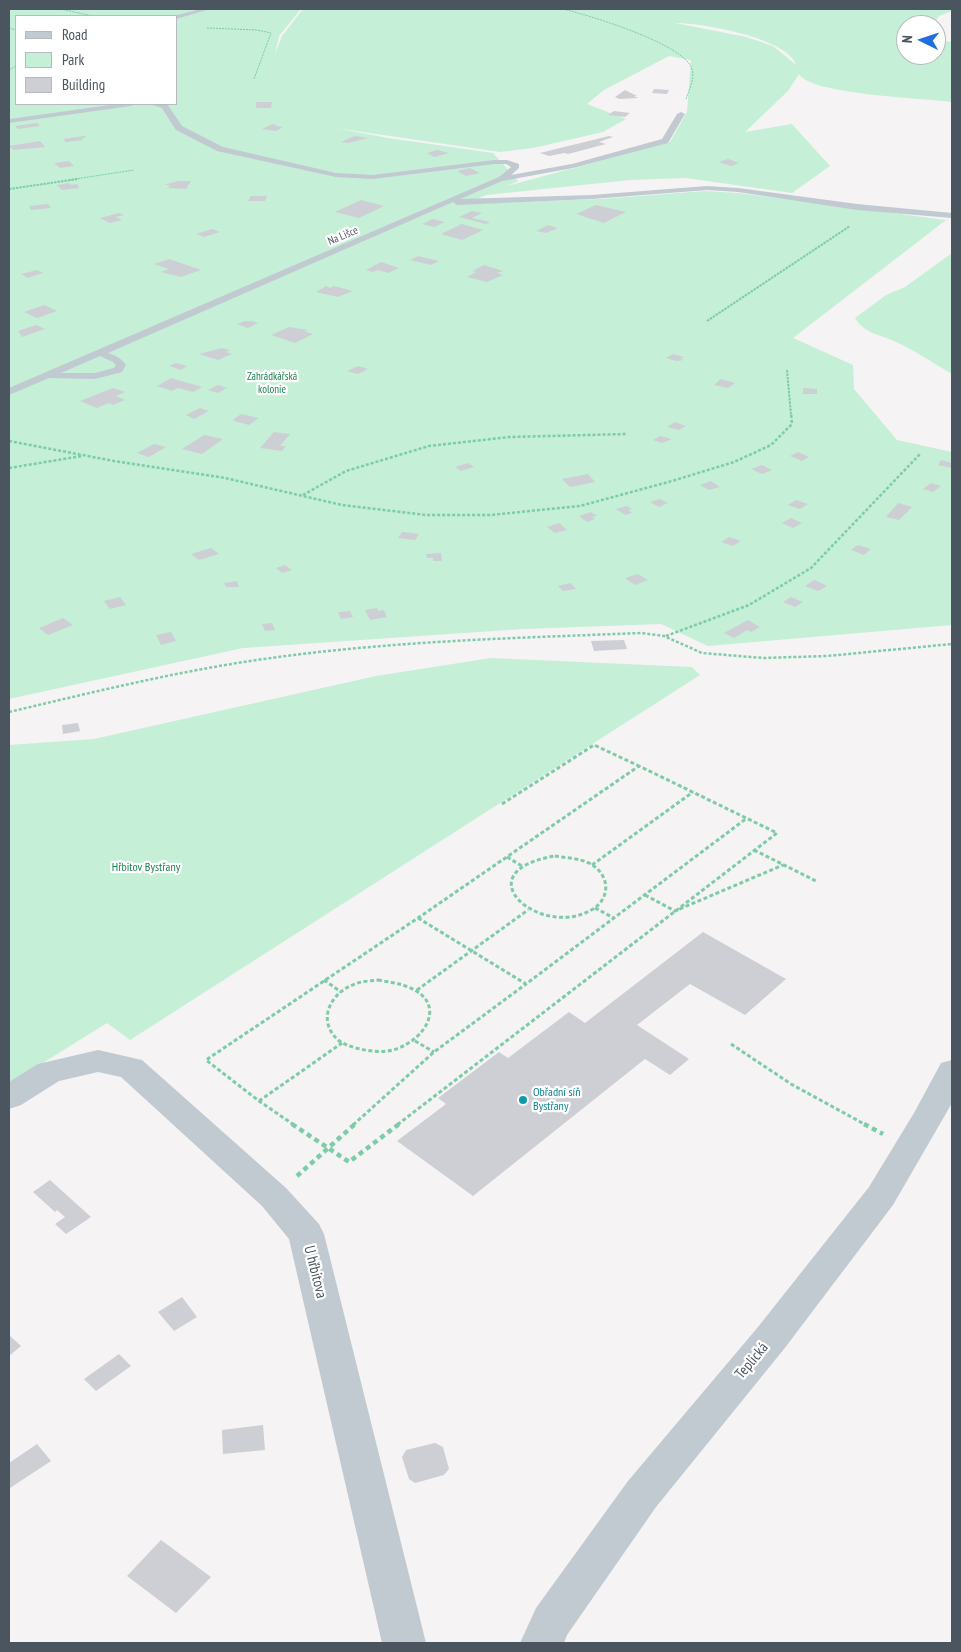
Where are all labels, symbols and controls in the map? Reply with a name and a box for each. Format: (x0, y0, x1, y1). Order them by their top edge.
legend (15, 15, 178, 105)
north arrow (896, 15, 946, 65)
text: Road (62, 25, 88, 44)
text: N (898, 35, 916, 43)
text: Park (62, 50, 84, 69)
text: Building (62, 75, 105, 94)
street label: Na Lišce (326, 224, 360, 248)
park label: Zahrádkářská kolonie (247, 370, 297, 396)
park label: Hřbitov Bystřany (112, 861, 180, 875)
place label: Obřadní síň Bystřany (533, 1086, 580, 1114)
marker: Obřadní síň Bystřany (517, 1094, 529, 1106)
street label: U hřbitova (300, 1244, 330, 1300)
street label: Teplická (732, 1339, 772, 1383)

